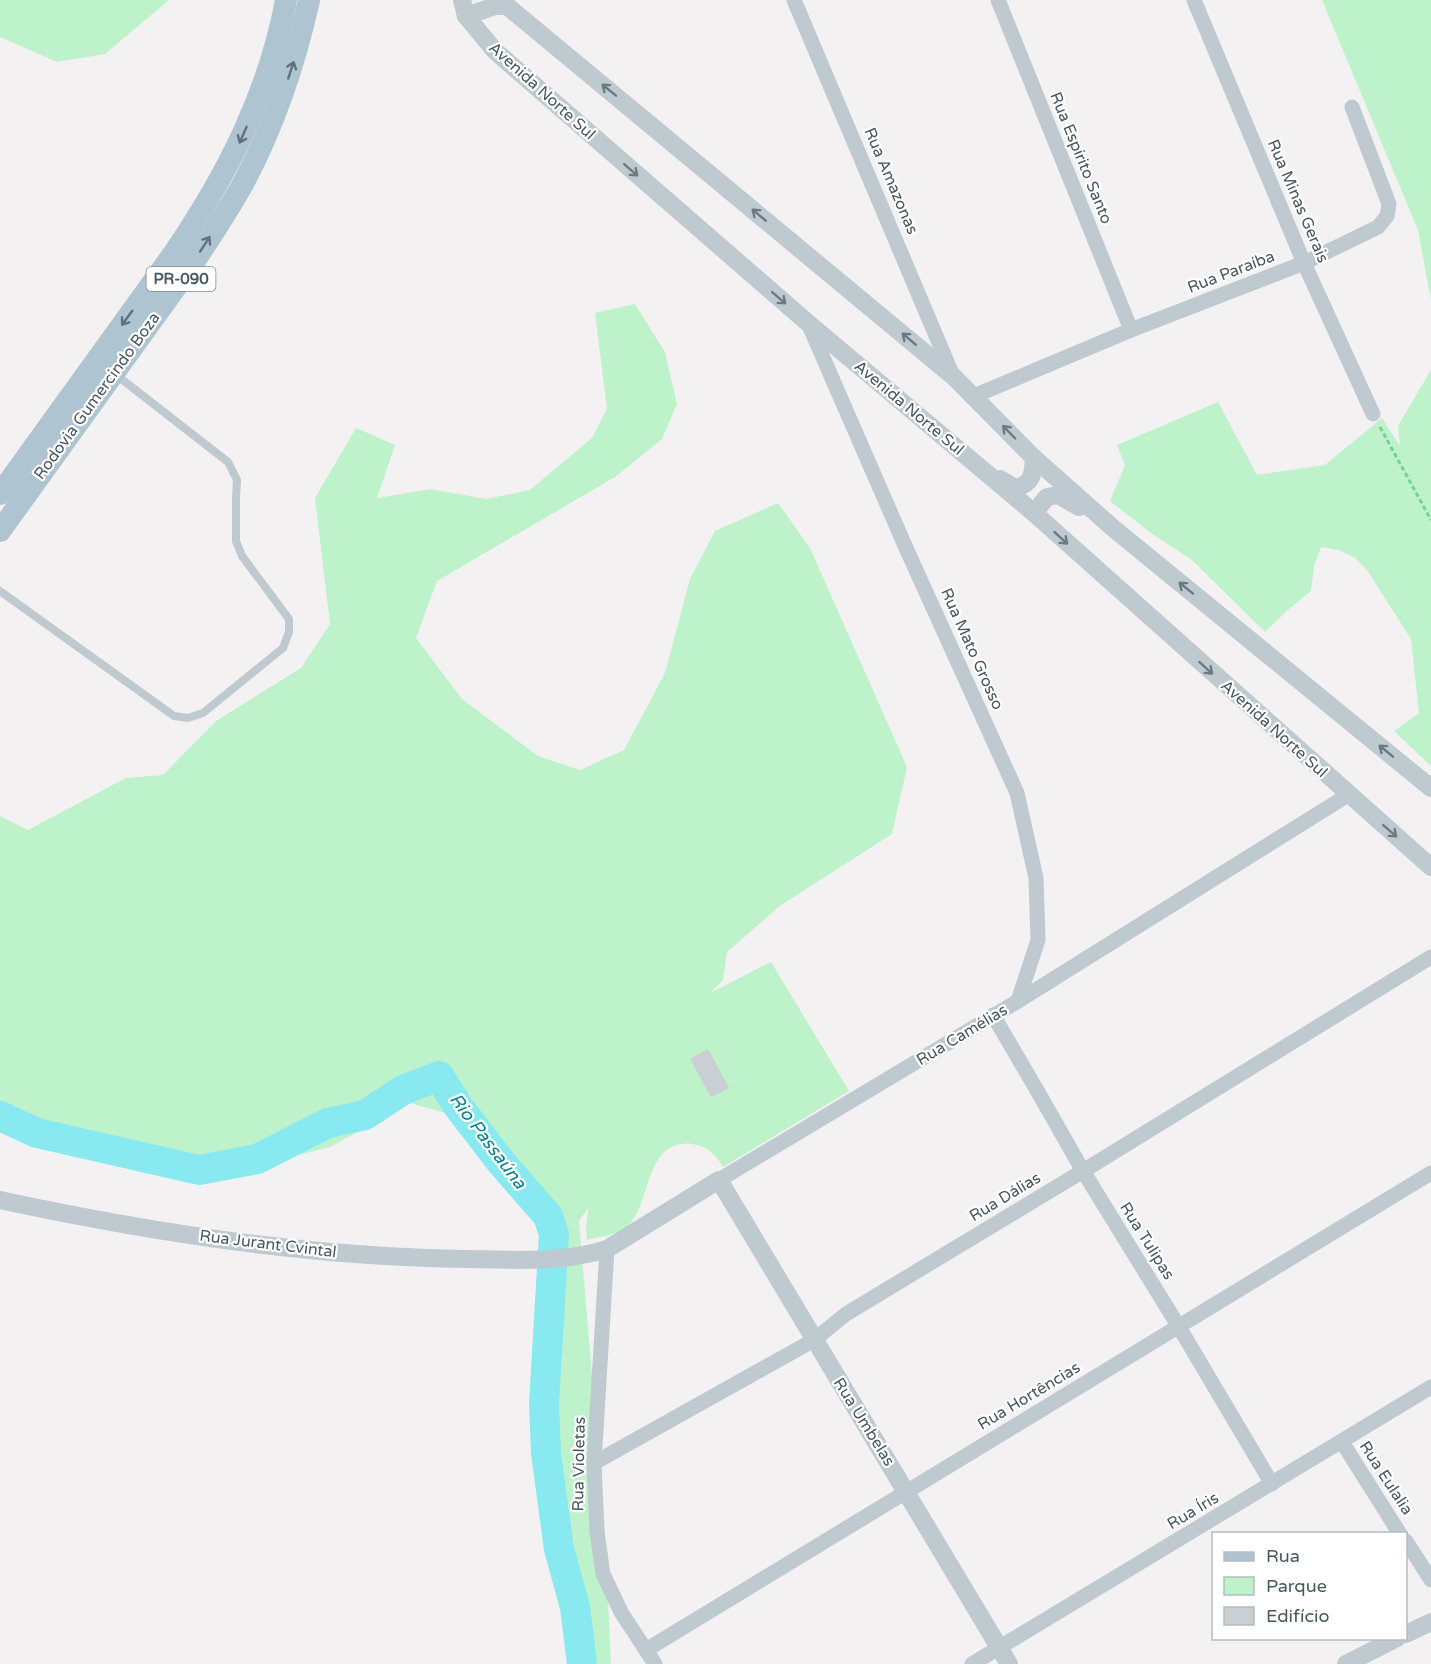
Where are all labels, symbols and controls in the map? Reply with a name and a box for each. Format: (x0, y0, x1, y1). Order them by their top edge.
street label: Avenida Norte Sul (484, 38, 600, 144)
one-way arrow (286, 61, 297, 80)
one-way arrow (602, 83, 617, 97)
street label: Rua Espírito Santo (1045, 89, 1117, 227)
street label: Rua Amazonas (860, 125, 922, 237)
one-way arrow (236, 126, 248, 144)
street label: Rua Minas Gerais (1263, 136, 1333, 266)
one-way arrow (623, 164, 639, 177)
one-way arrow (752, 208, 767, 222)
one-way arrow (199, 236, 212, 253)
street label: Rua Paraíba (1185, 246, 1277, 298)
road number: PR-090 (146, 267, 216, 291)
one-way arrow (771, 291, 786, 305)
street label: Rodovia Gumercindo Boza (30, 308, 164, 484)
one-way arrow (121, 309, 134, 325)
one-way arrow (901, 333, 917, 346)
street label: Avenida Norte Sul (850, 356, 968, 460)
one-way arrow (1001, 424, 1016, 439)
one-way arrow (1053, 531, 1068, 545)
one-way arrow (1178, 581, 1194, 594)
street label: Rua Mato Grosso (936, 585, 1008, 713)
one-way arrow (1198, 661, 1213, 675)
street label: Avenida Norte Sul (1216, 676, 1332, 782)
one-way arrow (1379, 744, 1394, 758)
one-way arrow (1382, 824, 1397, 838)
street label: Rua Camélias (913, 1000, 1011, 1070)
water label: Rio Passaúna (445, 1089, 532, 1194)
street label: Rua Dálias (966, 1168, 1044, 1226)
street label: Rua Tulipas (1115, 1199, 1179, 1283)
street label: Rua Jurant Cvintal (198, 1226, 338, 1262)
street label: Rua Hortências (974, 1358, 1084, 1434)
street label: Rua Umbelas (829, 1374, 899, 1470)
street label: Rua Violetas (568, 1416, 590, 1512)
street label: Rua Eulalia (1355, 1437, 1417, 1519)
street label: Rua Íris (1164, 1488, 1222, 1534)
legend (1212, 1532, 1407, 1640)
text: Rua (1266, 1545, 1300, 1567)
text: Parque (1266, 1575, 1327, 1597)
text: Edifício (1266, 1605, 1330, 1627)

